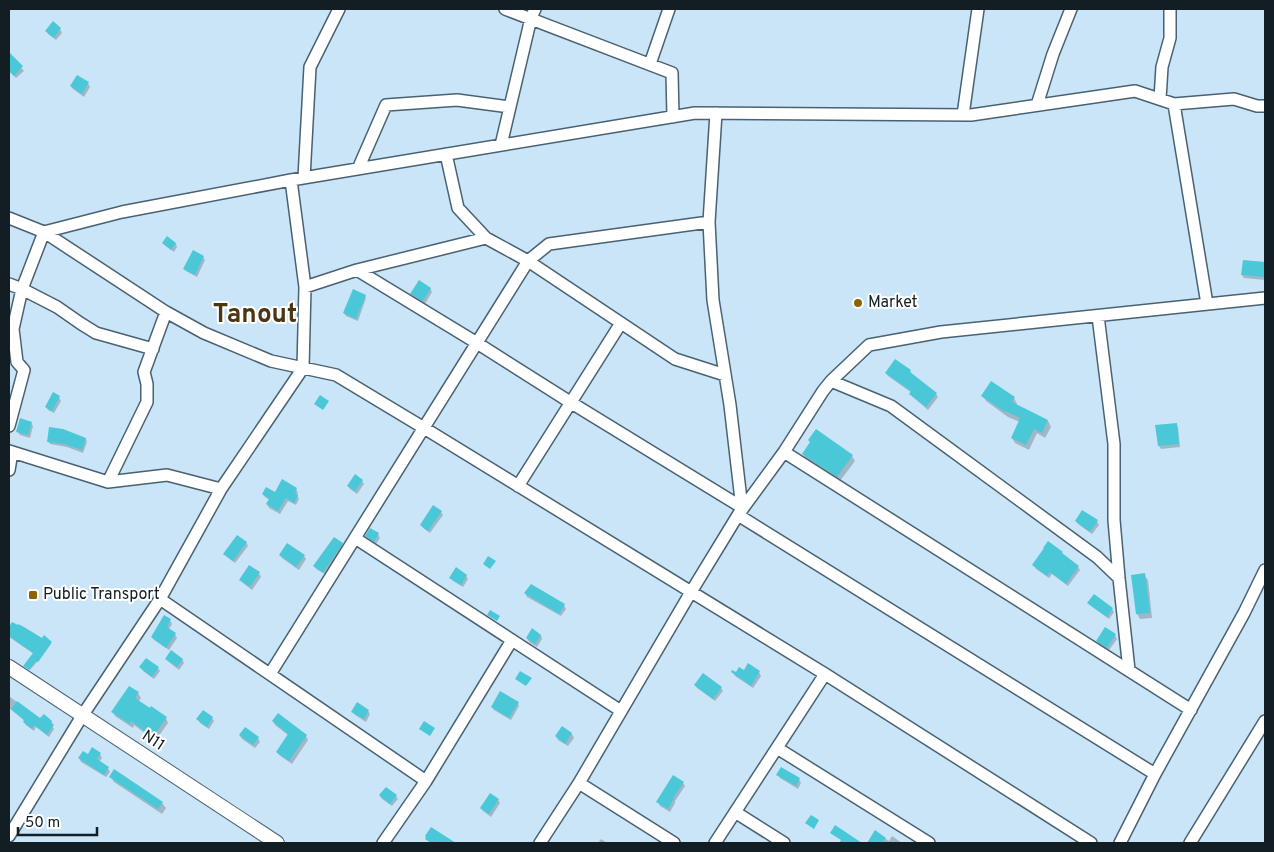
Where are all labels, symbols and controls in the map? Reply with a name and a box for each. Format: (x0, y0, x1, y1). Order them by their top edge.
place label: Market (868, 293, 918, 313)
marker: Market (852, 297, 864, 309)
district label: Tanout (213, 299, 297, 332)
place label: Public Transport (43, 585, 160, 605)
marker: Public Transport (27, 589, 39, 601)
street label: N11 (138, 726, 168, 756)
scale bar (18, 804, 96, 836)
text: 50 m (25, 814, 60, 833)

